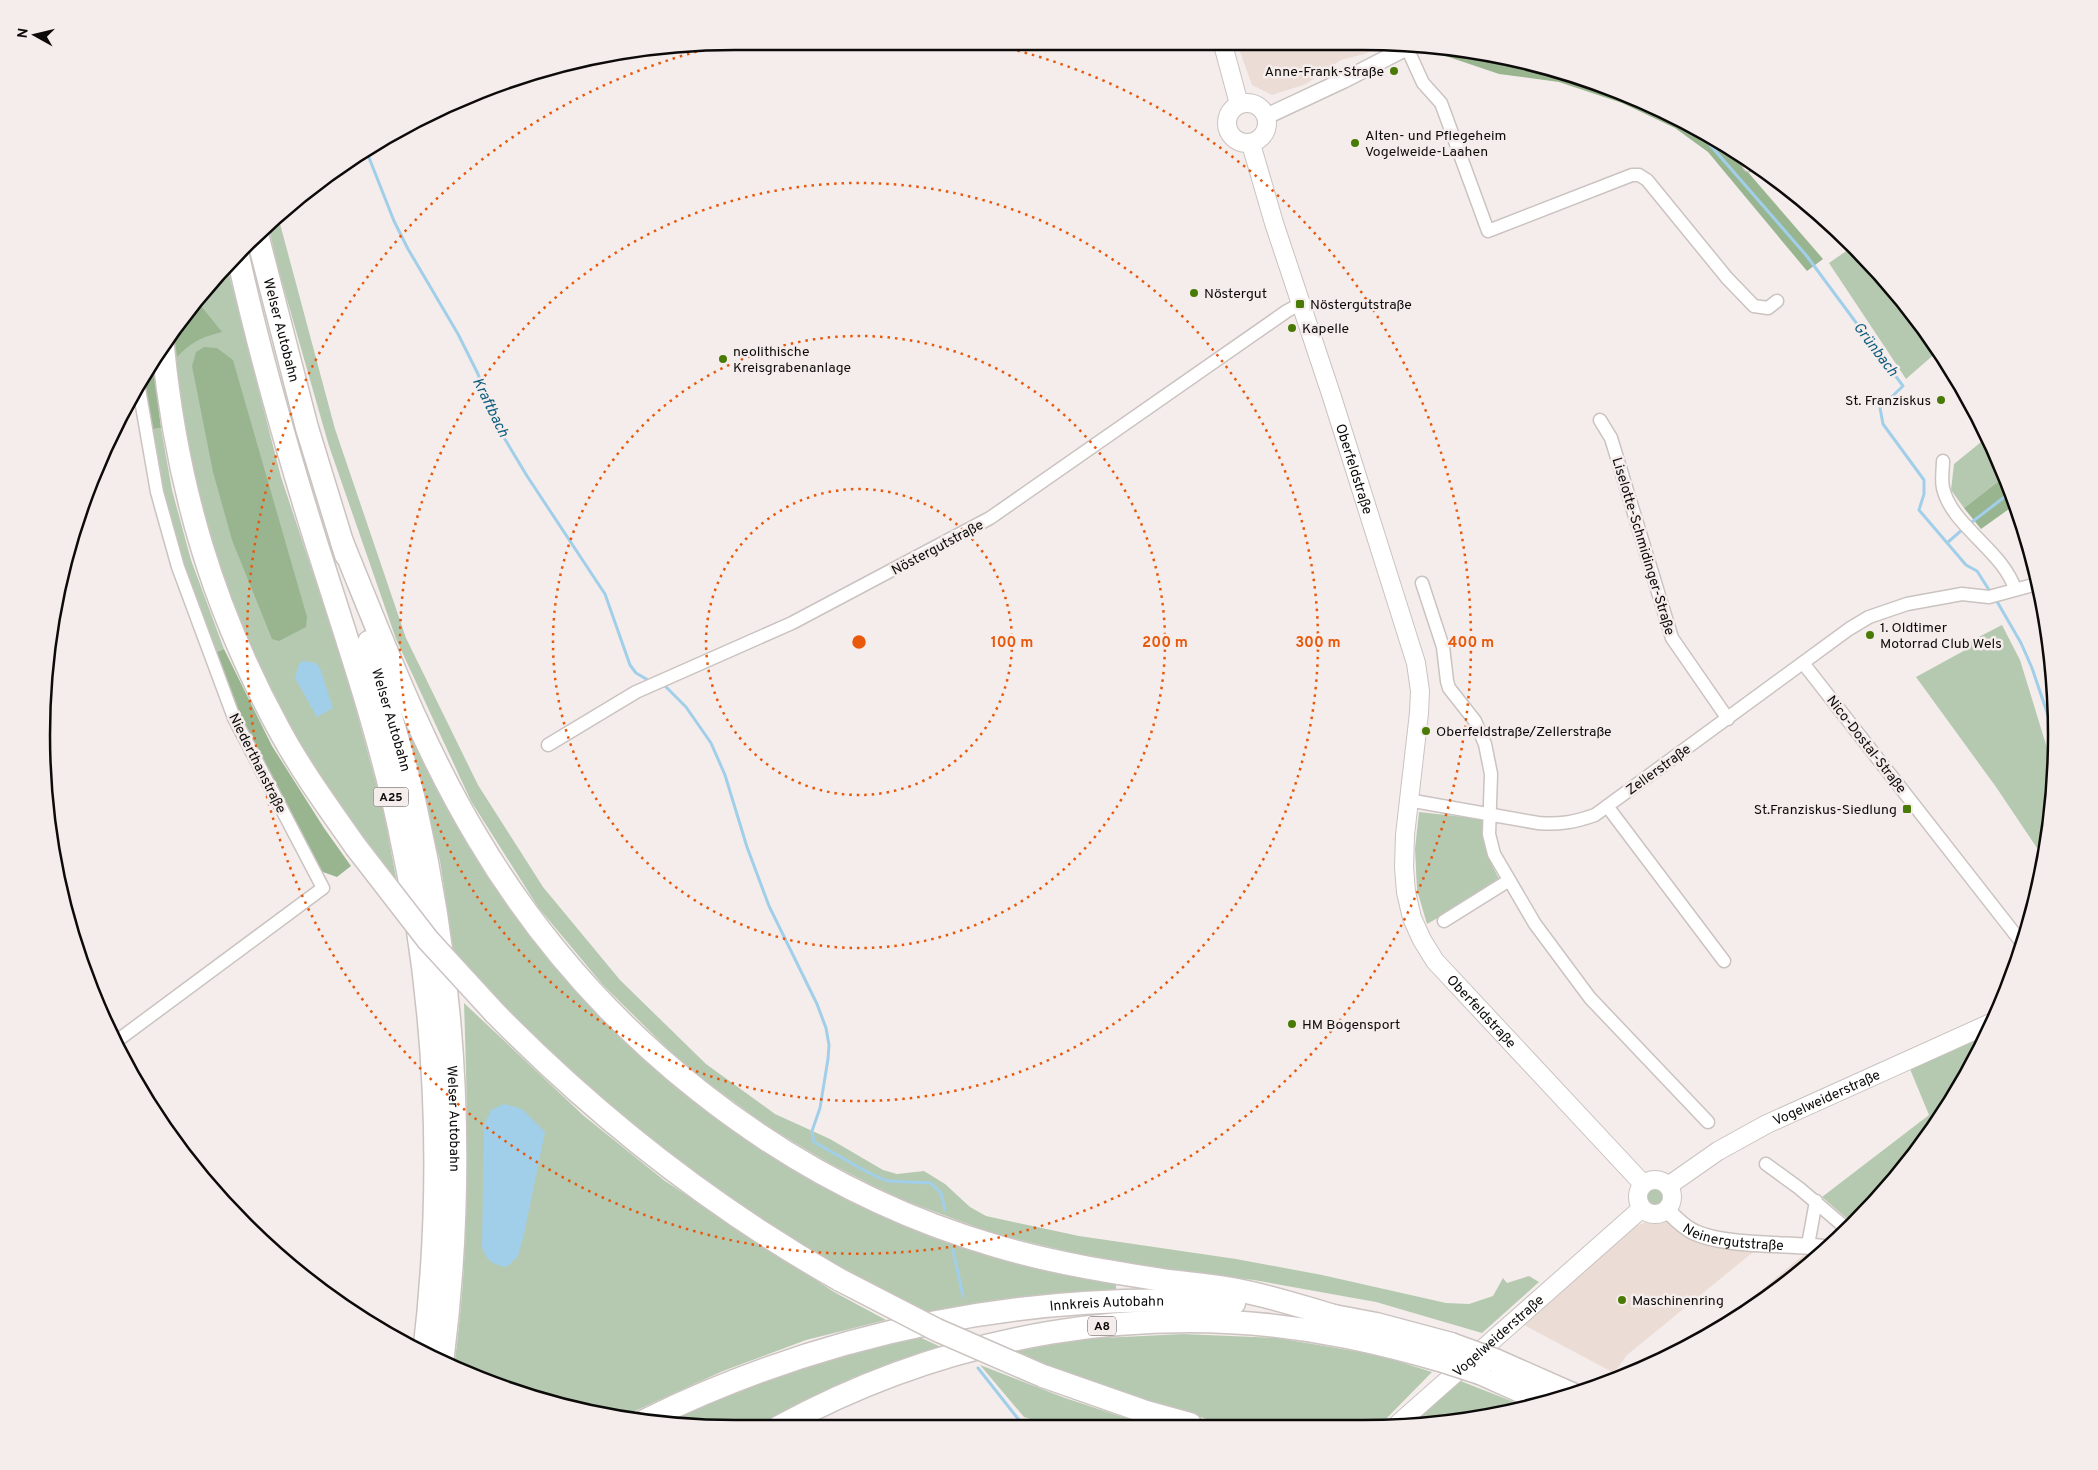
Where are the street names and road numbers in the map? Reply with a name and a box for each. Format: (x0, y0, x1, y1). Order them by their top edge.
street label: Welser Autobahn (259, 277, 302, 384)
street label: Oberfeldstraße (1331, 422, 1376, 517)
street label: Liselotte-Schmidinger-Straße (1607, 456, 1678, 637)
street label: Nöstergutstraße (889, 517, 987, 580)
street label: Welser Autobahn (367, 667, 413, 774)
street label: Nico-Dostal-Straße (1822, 692, 1909, 797)
street label: Niederthanstraße (224, 711, 289, 816)
street label: Zellerstraße (1623, 741, 1694, 799)
road number: A25 (374, 788, 408, 806)
street label: Oberfeldstraße (1442, 972, 1519, 1052)
street label: Welser Autobahn (442, 1065, 462, 1172)
street label: Vogelweiderstraße (1771, 1067, 1883, 1130)
street label: Neinergutstraße (1679, 1221, 1784, 1255)
street label: Vogelweiderstraße (1450, 1292, 1548, 1381)
street label: Innkreis Autobahn (1049, 1294, 1164, 1316)
road number: A8 (1088, 1316, 1116, 1335)

